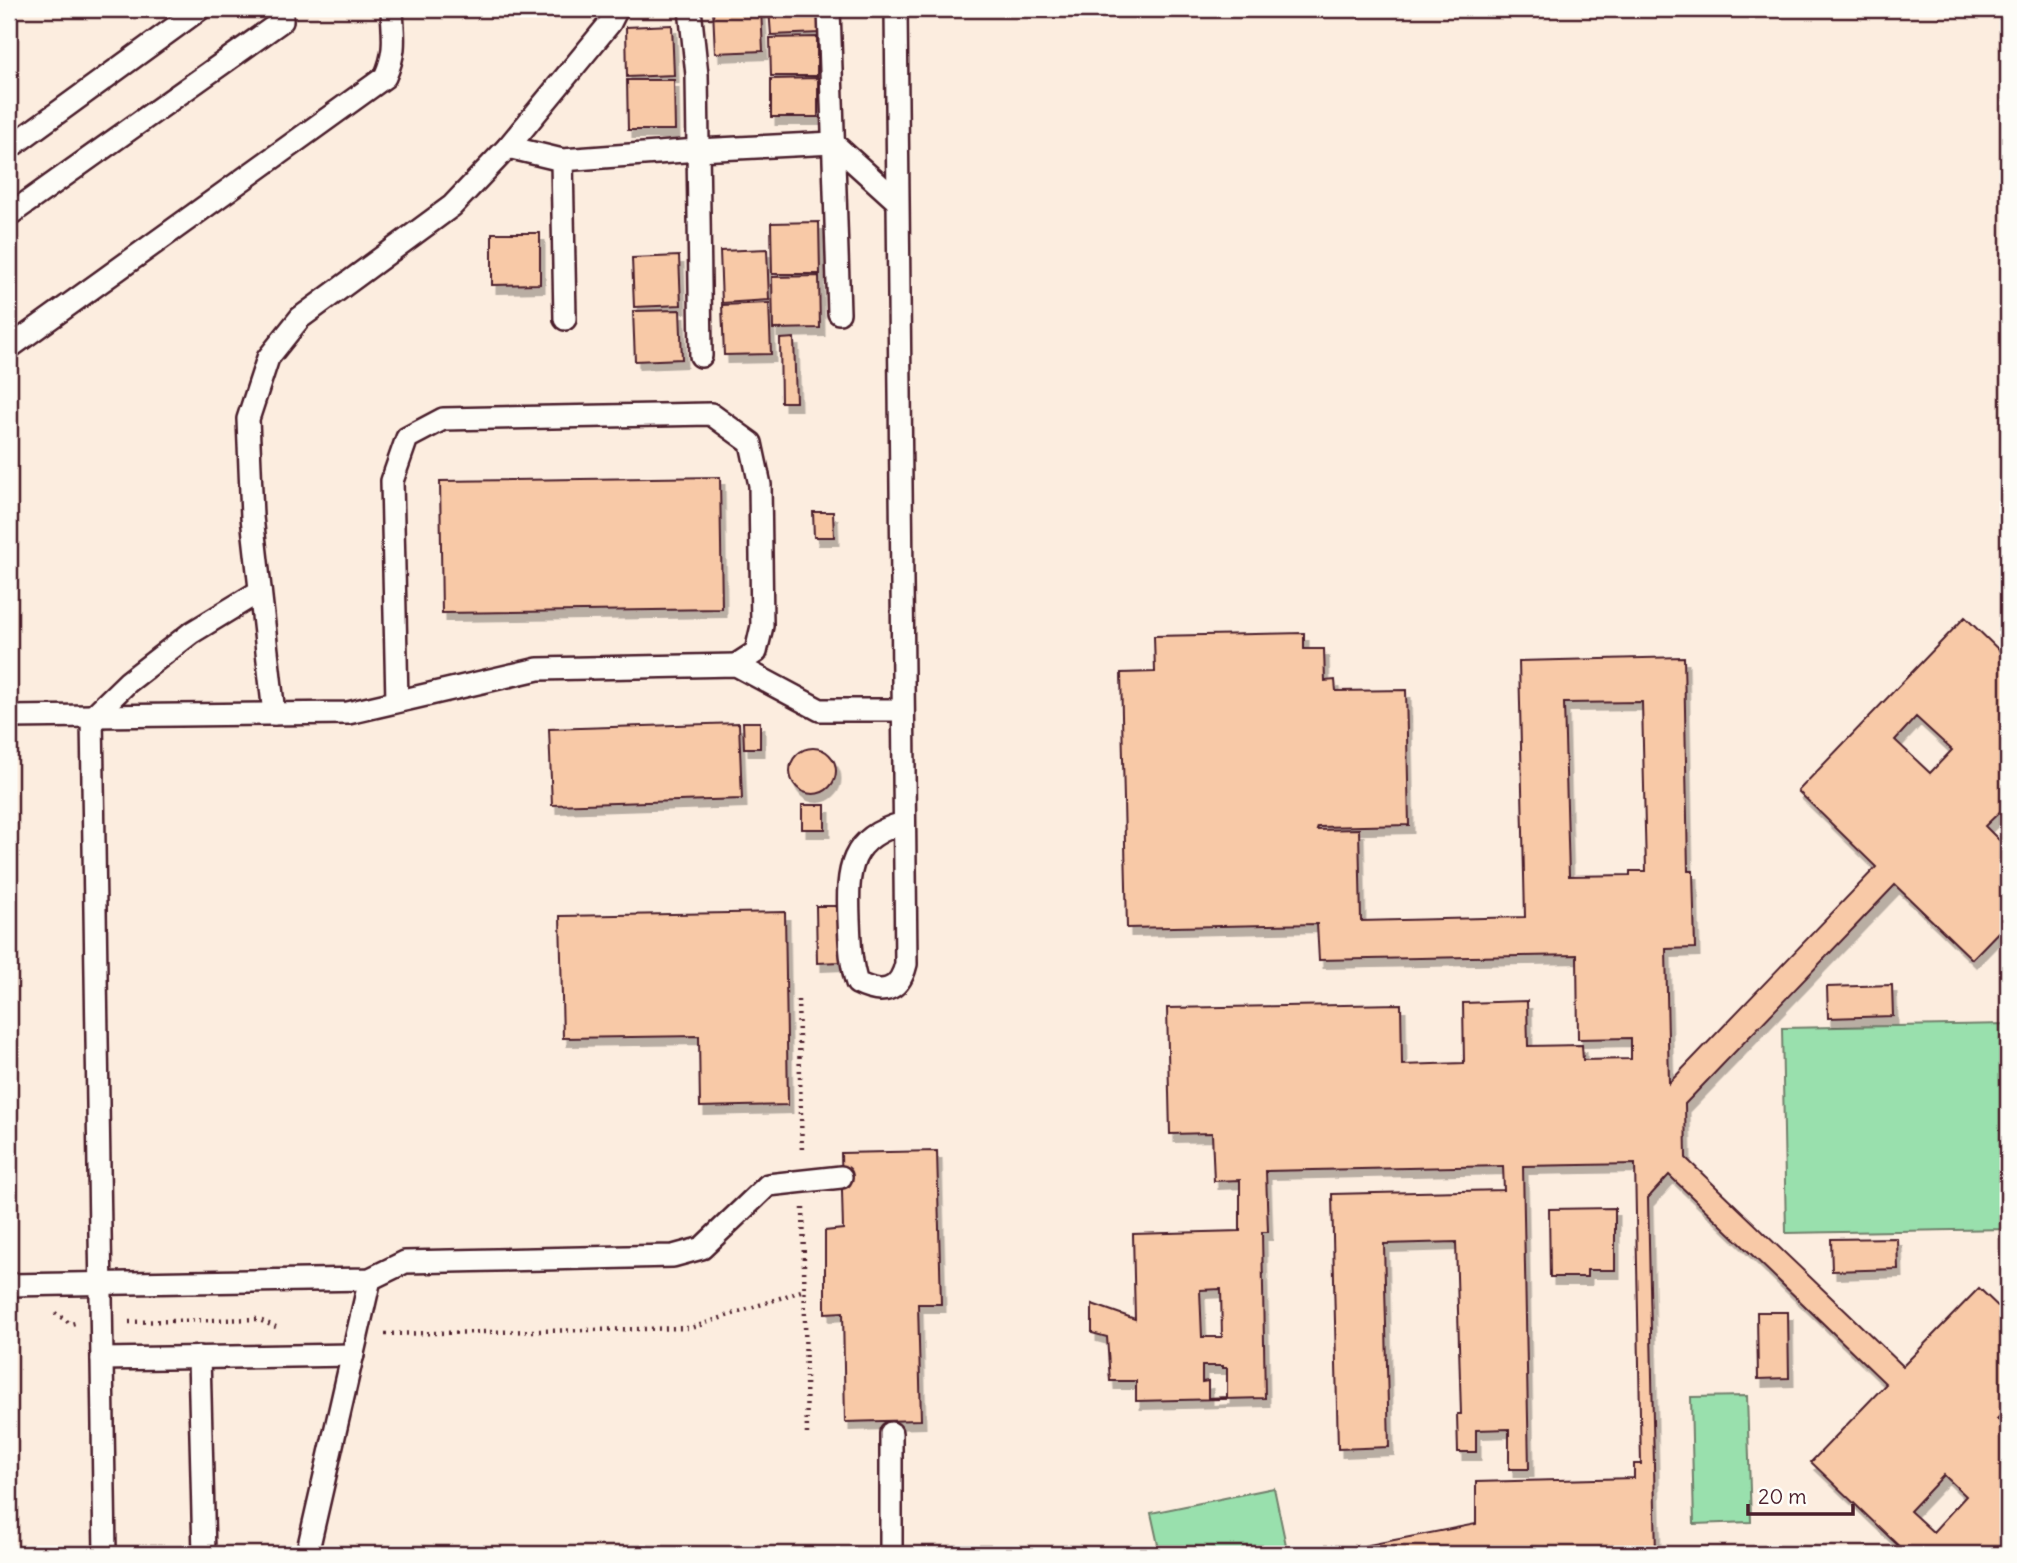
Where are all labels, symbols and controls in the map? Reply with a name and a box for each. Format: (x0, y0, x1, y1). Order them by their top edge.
scale bar (1748, 1472, 1853, 1516)
text: 20 m (1758, 1483, 1807, 1510)

